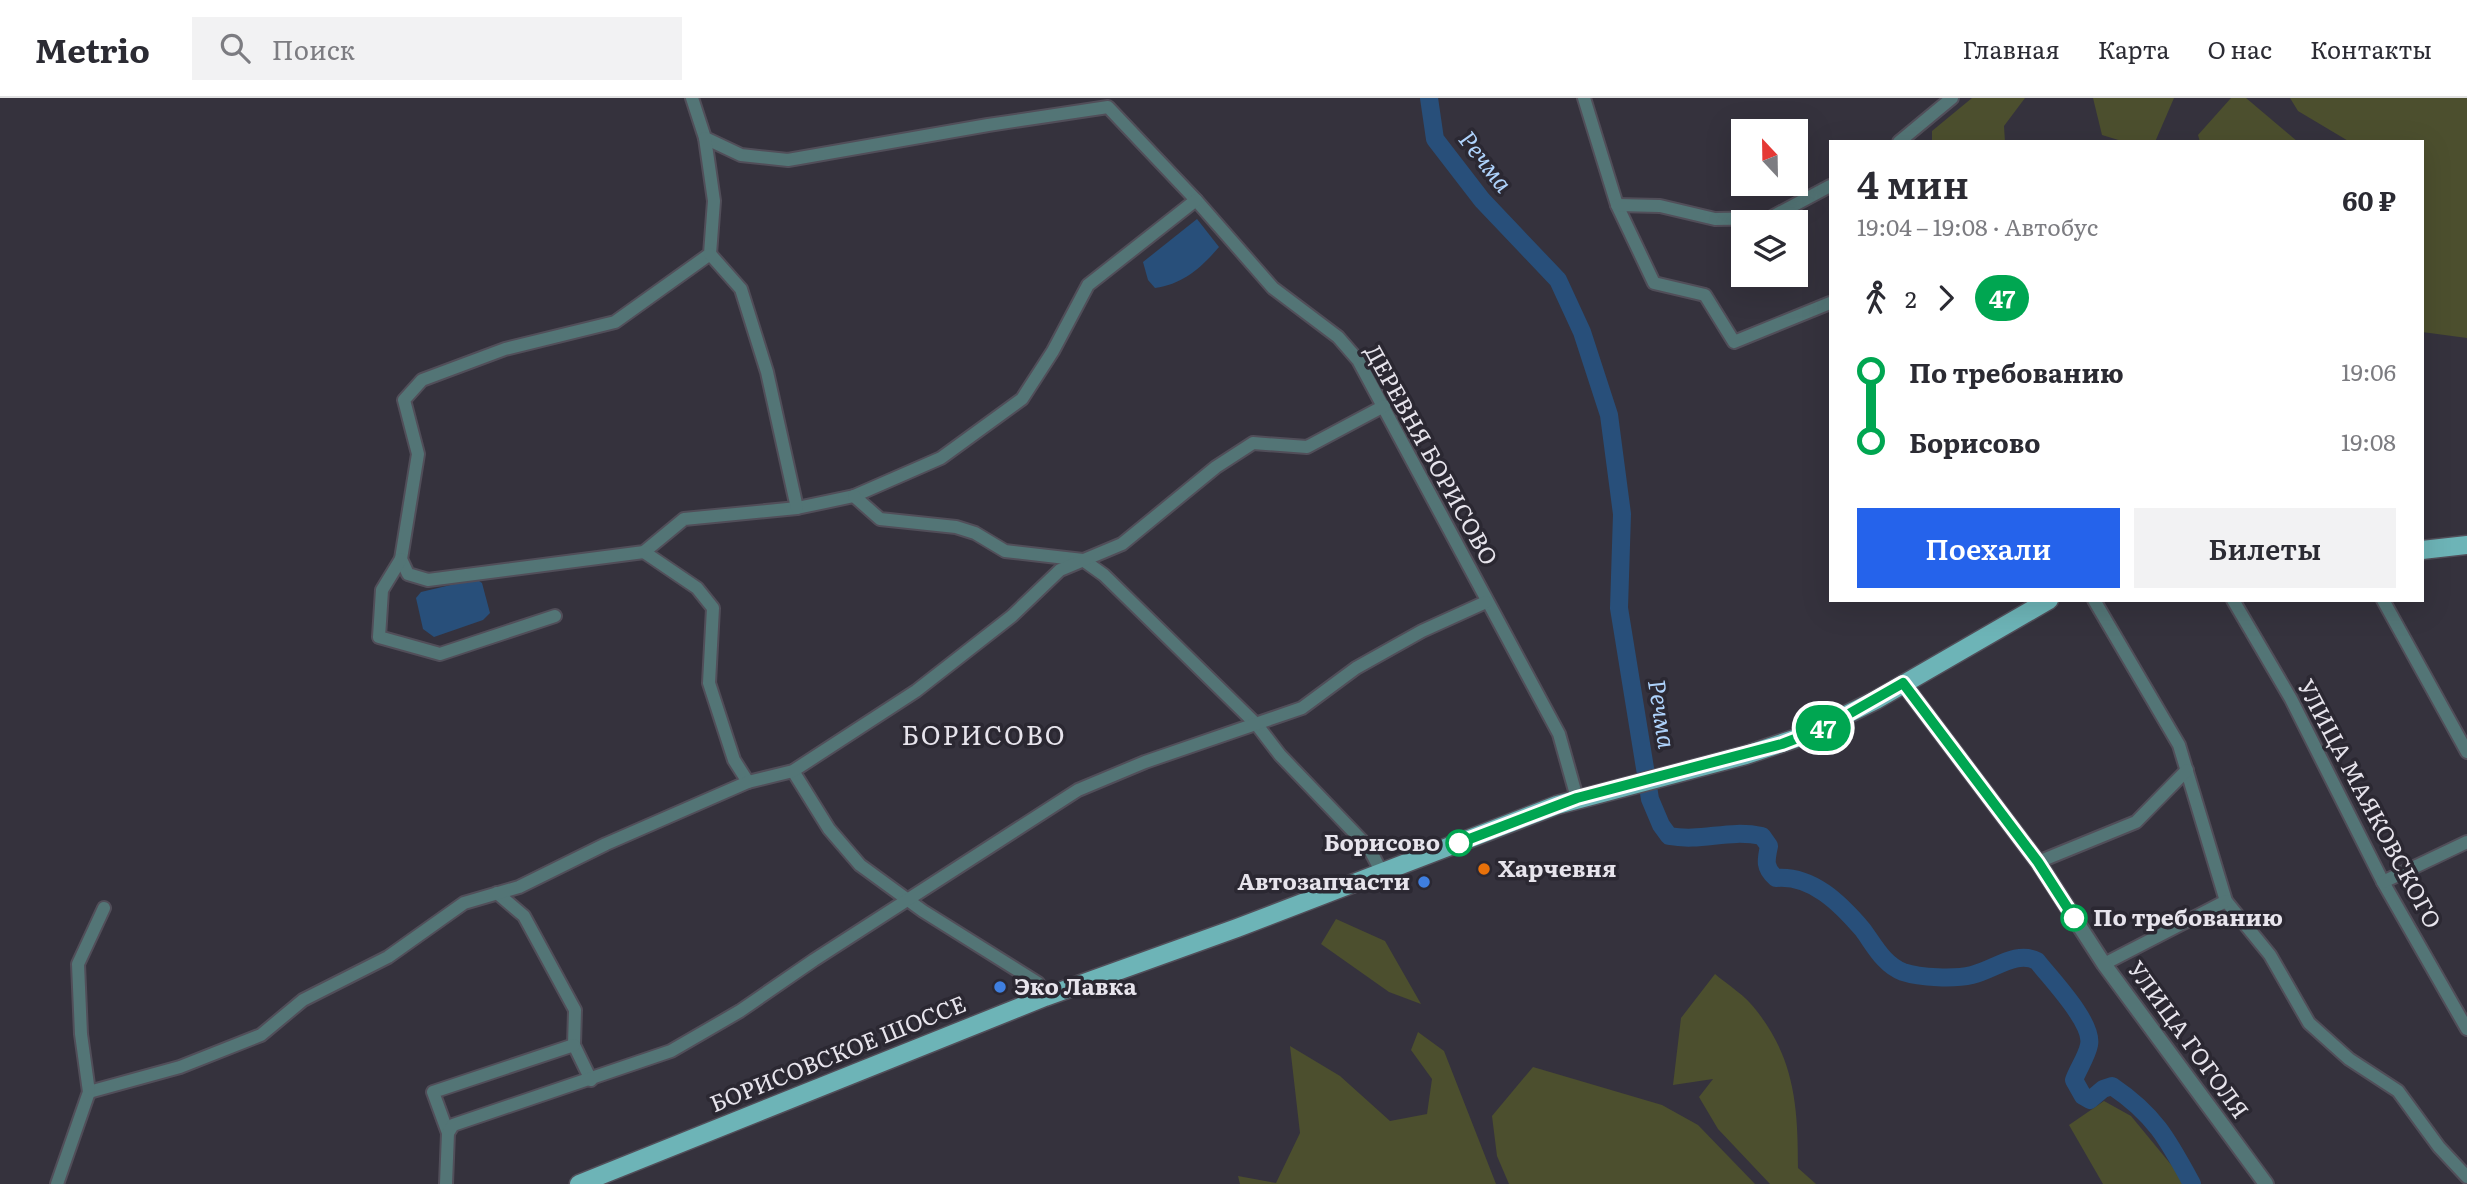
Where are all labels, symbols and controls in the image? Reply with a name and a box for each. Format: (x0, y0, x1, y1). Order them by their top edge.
search box (192, 17, 682, 80)
text: Metrio (35, 24, 150, 73)
icon: search (216, 29, 254, 67)
text: Поиск (272, 29, 355, 68)
text: Главная (1962, 31, 2060, 66)
text: Карта (2098, 31, 2170, 66)
text: О нас (2208, 31, 2272, 66)
text: Контакты (2310, 31, 2432, 66)
north arrow (1731, 119, 1808, 196)
map controls (1731, 119, 1808, 287)
water label: Речма (1452, 122, 1522, 199)
text: 4 мин (1857, 154, 1969, 211)
text: 60 ₽ (2342, 180, 2396, 219)
text: 19:04 – 19:08 · Автобус (1857, 209, 2098, 243)
button: layers (1731, 210, 1808, 287)
icon: walk (1857, 279, 1895, 317)
icon: forward (1927, 279, 1965, 317)
text: 47 (1989, 280, 2015, 315)
text: 2 (1905, 281, 1917, 315)
street label: ДЕРЕВНЯ БОРИСОВО (1358, 338, 1508, 570)
text: По требованию (1909, 352, 2124, 391)
text: 19:06 (2341, 354, 2396, 388)
text: Борисово (1909, 422, 2041, 461)
text: 19:08 (2341, 424, 2396, 458)
button: Поехали (1857, 508, 2120, 588)
button: Билеты (2134, 508, 2396, 588)
street label: УЛИЦА МАЯКОВСКОГО (2291, 672, 2451, 934)
water label: Речма (1641, 677, 1686, 751)
line badge: 47 (1792, 705, 1854, 751)
text: 47 (1810, 710, 1836, 745)
district label: БОРИСОВО (901, 714, 1067, 753)
place label: Борисово (1324, 824, 1440, 858)
marker: Борисово (1446, 830, 1472, 856)
place label: Харчевня (1498, 850, 1616, 884)
marker: Харчевня (1476, 861, 1492, 877)
place label: Автозапчасти (1238, 863, 1410, 897)
marker: Автозапчасти (1416, 874, 1432, 890)
place label: По требованию (2093, 899, 2283, 933)
marker: По требованию (2061, 905, 2087, 931)
street label: УЛИЦА ГОГОЛЯ (2121, 953, 2258, 1125)
place label: Эко Лавка (1014, 968, 1137, 1002)
marker: Эко Лавка (992, 979, 1008, 995)
street label: БОРИСОВСКОЕ ШОССЕ (704, 985, 970, 1119)

